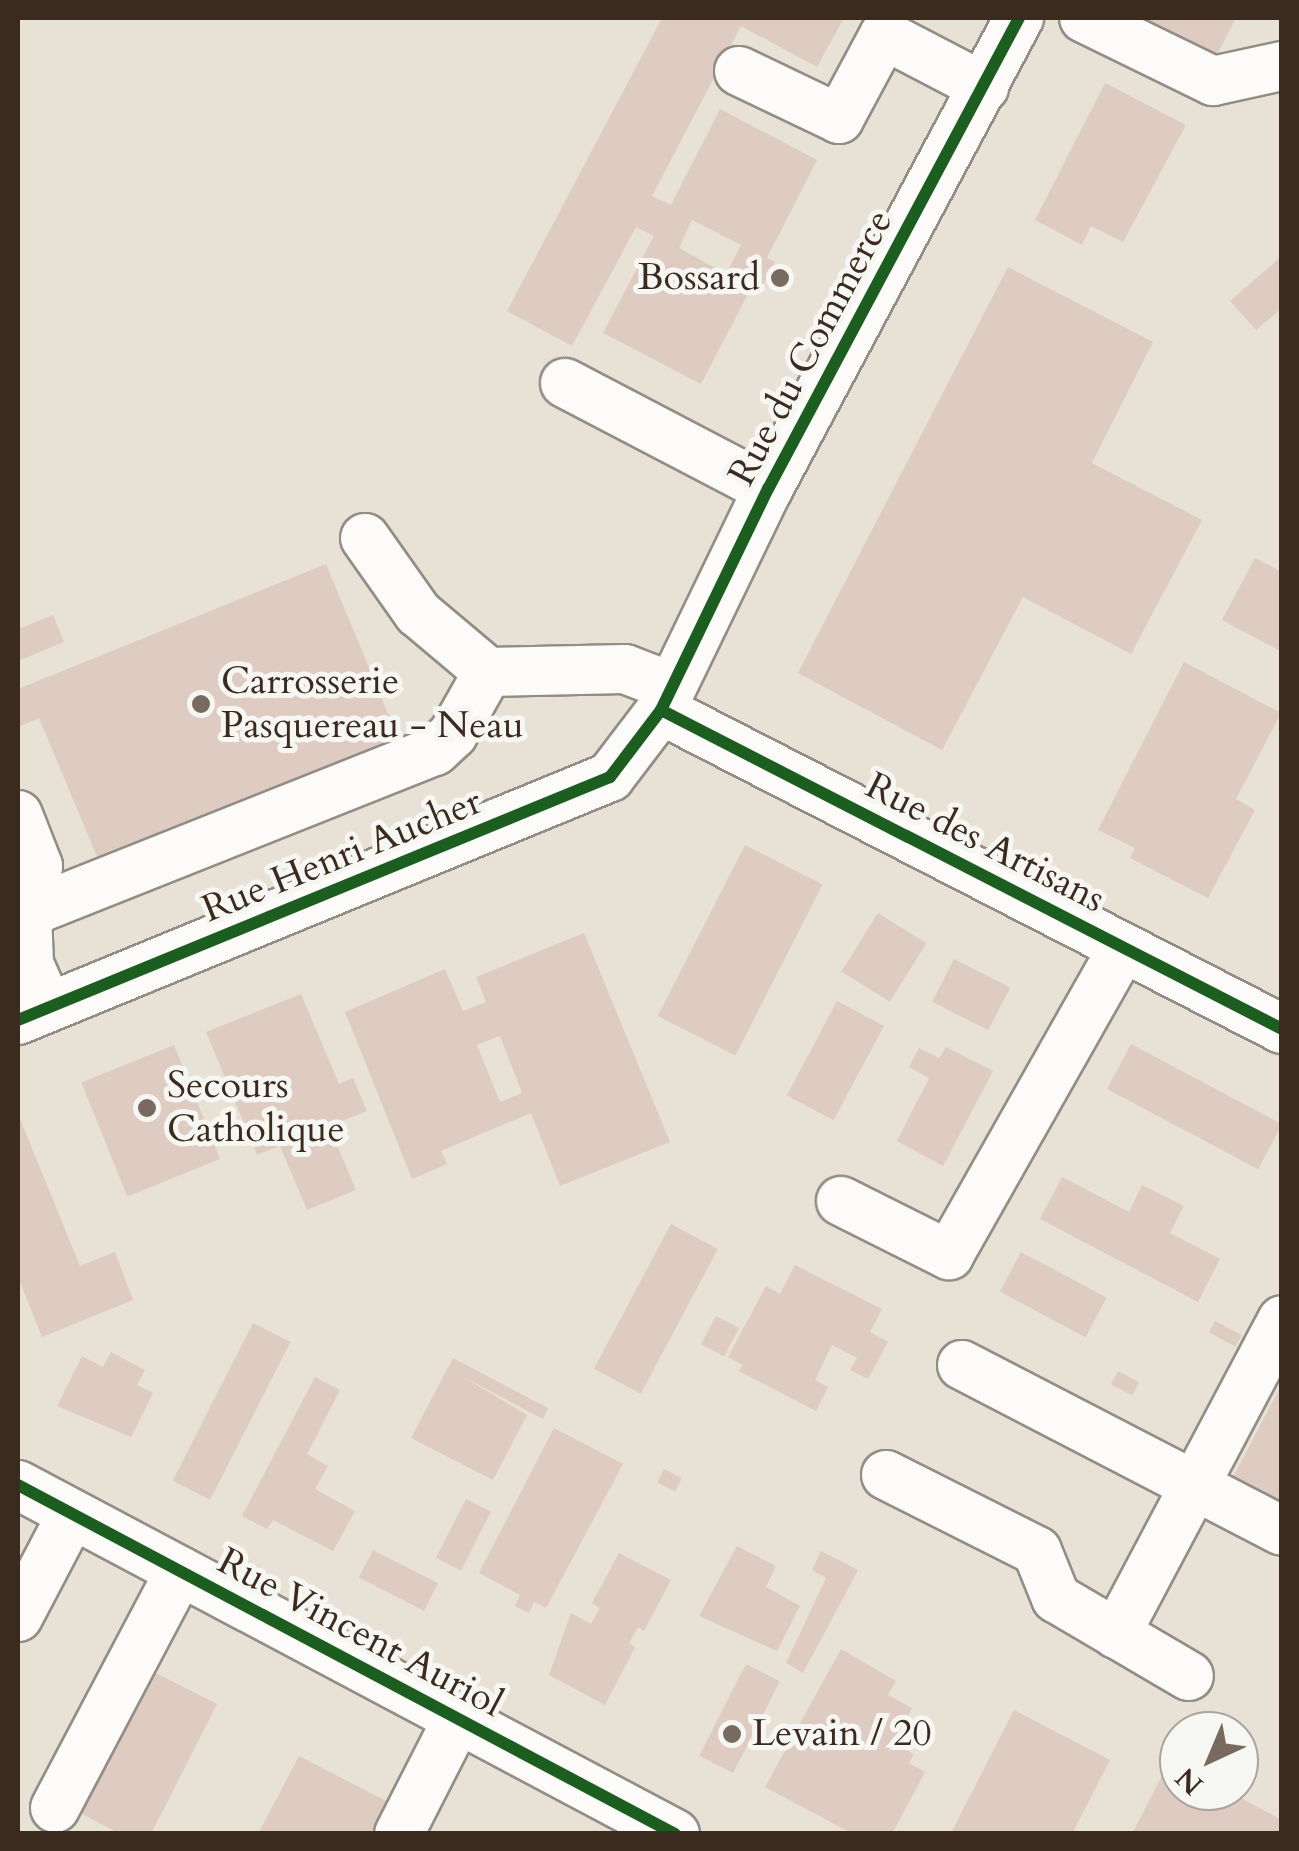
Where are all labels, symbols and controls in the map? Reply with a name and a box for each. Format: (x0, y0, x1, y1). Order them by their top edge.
street label: Rue du Commerce (719, 202, 903, 494)
place label: Bossard (638, 255, 760, 301)
marker: Bossard (769, 267, 791, 289)
place label: Carrosserie Pasquereau - Neau (221, 659, 524, 748)
marker: Carrosserie Pasquereau - Neau (190, 693, 212, 715)
street label: Rue des Artisans (858, 763, 1112, 923)
street label: Rue Henri Aucher (196, 779, 488, 933)
place label: Secours Catholique (167, 1063, 345, 1152)
marker: Secours Catholique (136, 1097, 158, 1119)
street label: Rue Vincent Auriol (210, 1539, 510, 1727)
place label: Levain / 20 (752, 1711, 932, 1757)
north arrow (1159, 1711, 1259, 1811)
marker: Levain / 20 (721, 1723, 743, 1745)
text: N (1168, 1759, 1211, 1803)

